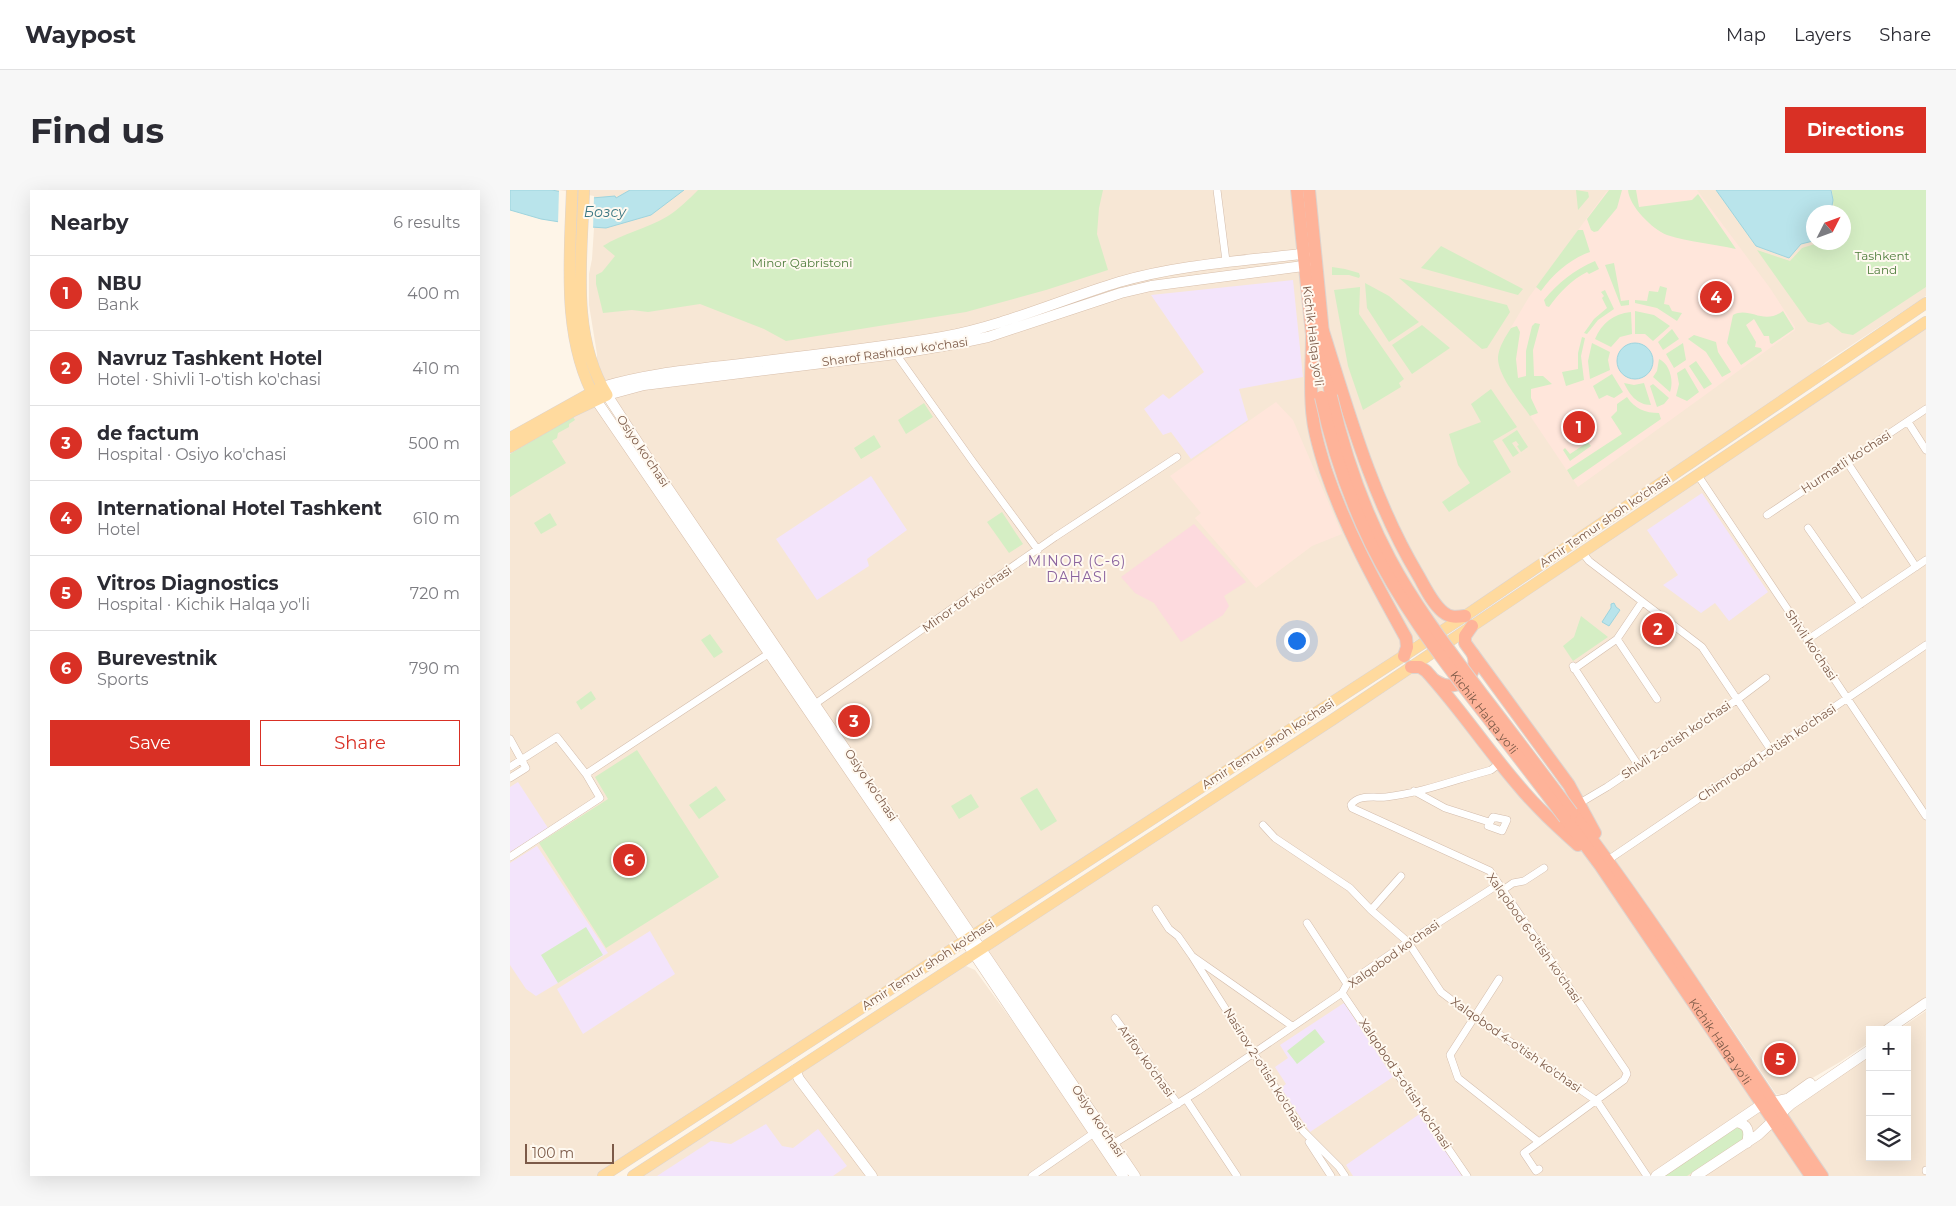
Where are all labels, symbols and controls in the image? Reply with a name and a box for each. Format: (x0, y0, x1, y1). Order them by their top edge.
text: Waypost (25, 20, 136, 49)
text: Map (1726, 24, 1766, 46)
text: Layers (1794, 24, 1851, 46)
text: Share (1879, 24, 1931, 46)
button: Directions (1785, 107, 1926, 153)
text: Find us (30, 109, 164, 152)
water label: Бозсу (584, 203, 627, 221)
north arrow (1806, 205, 1851, 250)
text: Nearby (50, 210, 129, 235)
text: 6 results (393, 213, 460, 232)
park label: Tashkent Land (1855, 248, 1909, 277)
park label: Minor Qabristoni (752, 255, 852, 270)
text: NBU (97, 272, 142, 295)
pin: 4 (1700, 278, 1732, 316)
text: 1 (63, 284, 69, 303)
text: 400 m (407, 284, 460, 303)
street label: Kichik Halqa yo'li (1300, 285, 1327, 387)
text: Bank (97, 295, 139, 314)
street label: Sharof Rashidov ko'chasi (821, 334, 969, 369)
text: Navruz Tashkent Hotel (97, 347, 323, 370)
text: 2 (61, 359, 71, 378)
text: 410 m (412, 359, 460, 378)
text: Hotel · Shivli 1-o'tish ko'chasi (97, 370, 321, 389)
pin: 1 (1563, 408, 1595, 446)
street label: Osiyo ko'chasi (614, 412, 673, 490)
text: de factum (97, 422, 199, 445)
street label: Hurmatli ko'chasi (1798, 427, 1894, 496)
text: 3 (61, 434, 71, 453)
text: 500 m (409, 434, 460, 453)
text: Hospital · Osiyo ko'chasi (97, 445, 287, 464)
street label: Amir Temur shoh ko'chasi (1536, 471, 1673, 570)
text: International Hotel Tashkent (97, 497, 382, 520)
text: 4 (60, 509, 72, 528)
text: 610 m (413, 509, 460, 528)
text: Hotel (97, 520, 140, 539)
district label: MINOR (C-6) DAHASI (1028, 552, 1126, 586)
street label: Minor tor ko'chasi (919, 562, 1014, 635)
text: Vitros Diagnostics (97, 572, 279, 595)
text: 5 (61, 584, 71, 603)
text: 720 m (410, 584, 460, 603)
text: Hospital · Kichik Halqa yo'li (97, 595, 310, 614)
street label: Shivli ko'chasi (1782, 606, 1841, 683)
pin: 2 (1642, 610, 1674, 648)
your location (1284, 628, 1310, 654)
text: Burevestnik (97, 647, 217, 670)
text: 6 (61, 659, 71, 678)
text: 790 m (409, 659, 460, 678)
street label: Kichik Halqa yo'li (1447, 668, 1521, 757)
text: Sports (97, 670, 149, 689)
street label: Amir Temur shoh ko'chasi (1199, 695, 1337, 792)
street label: Shivli 2-o'tish ko'chasi (1618, 697, 1733, 782)
street label: Chimrobod 1-o'tish ko'chasi (1695, 701, 1839, 804)
pin: 3 (838, 702, 870, 740)
button: Save (50, 720, 250, 766)
button: Share (260, 720, 460, 766)
street label: Osiyo ko'chasi (842, 746, 901, 824)
pin: 6 (613, 841, 645, 879)
street label: Xalqobod 6-o'tish ko'chasi (1484, 870, 1585, 1006)
street label: Amir Temur shoh ko'chasi (859, 916, 997, 1013)
street label: Xalqobod ko'chasi (1345, 916, 1442, 991)
street label: Xalqobod 4-o'tish ko'chasi (1448, 994, 1584, 1095)
street label: Kichik Halqa yo'li (1686, 995, 1755, 1087)
street label: Nasirov 2-o'tish ko'chasi (1221, 1005, 1308, 1133)
street label: Xalqobod 3-o'tish ko'chasi (1356, 1015, 1455, 1152)
street label: Arifov ko‘chasi (1115, 1022, 1177, 1100)
map controls (1866, 1026, 1911, 1161)
button: + (1866, 1026, 1911, 1071)
pin: 5 (1764, 1040, 1796, 1078)
button: − (1866, 1071, 1911, 1116)
street label: Osiyo ko'chasi (1069, 1082, 1128, 1160)
button: layers (1866, 1116, 1911, 1161)
scale bar (525, 1141, 614, 1164)
text: 100 m (532, 1144, 574, 1162)

